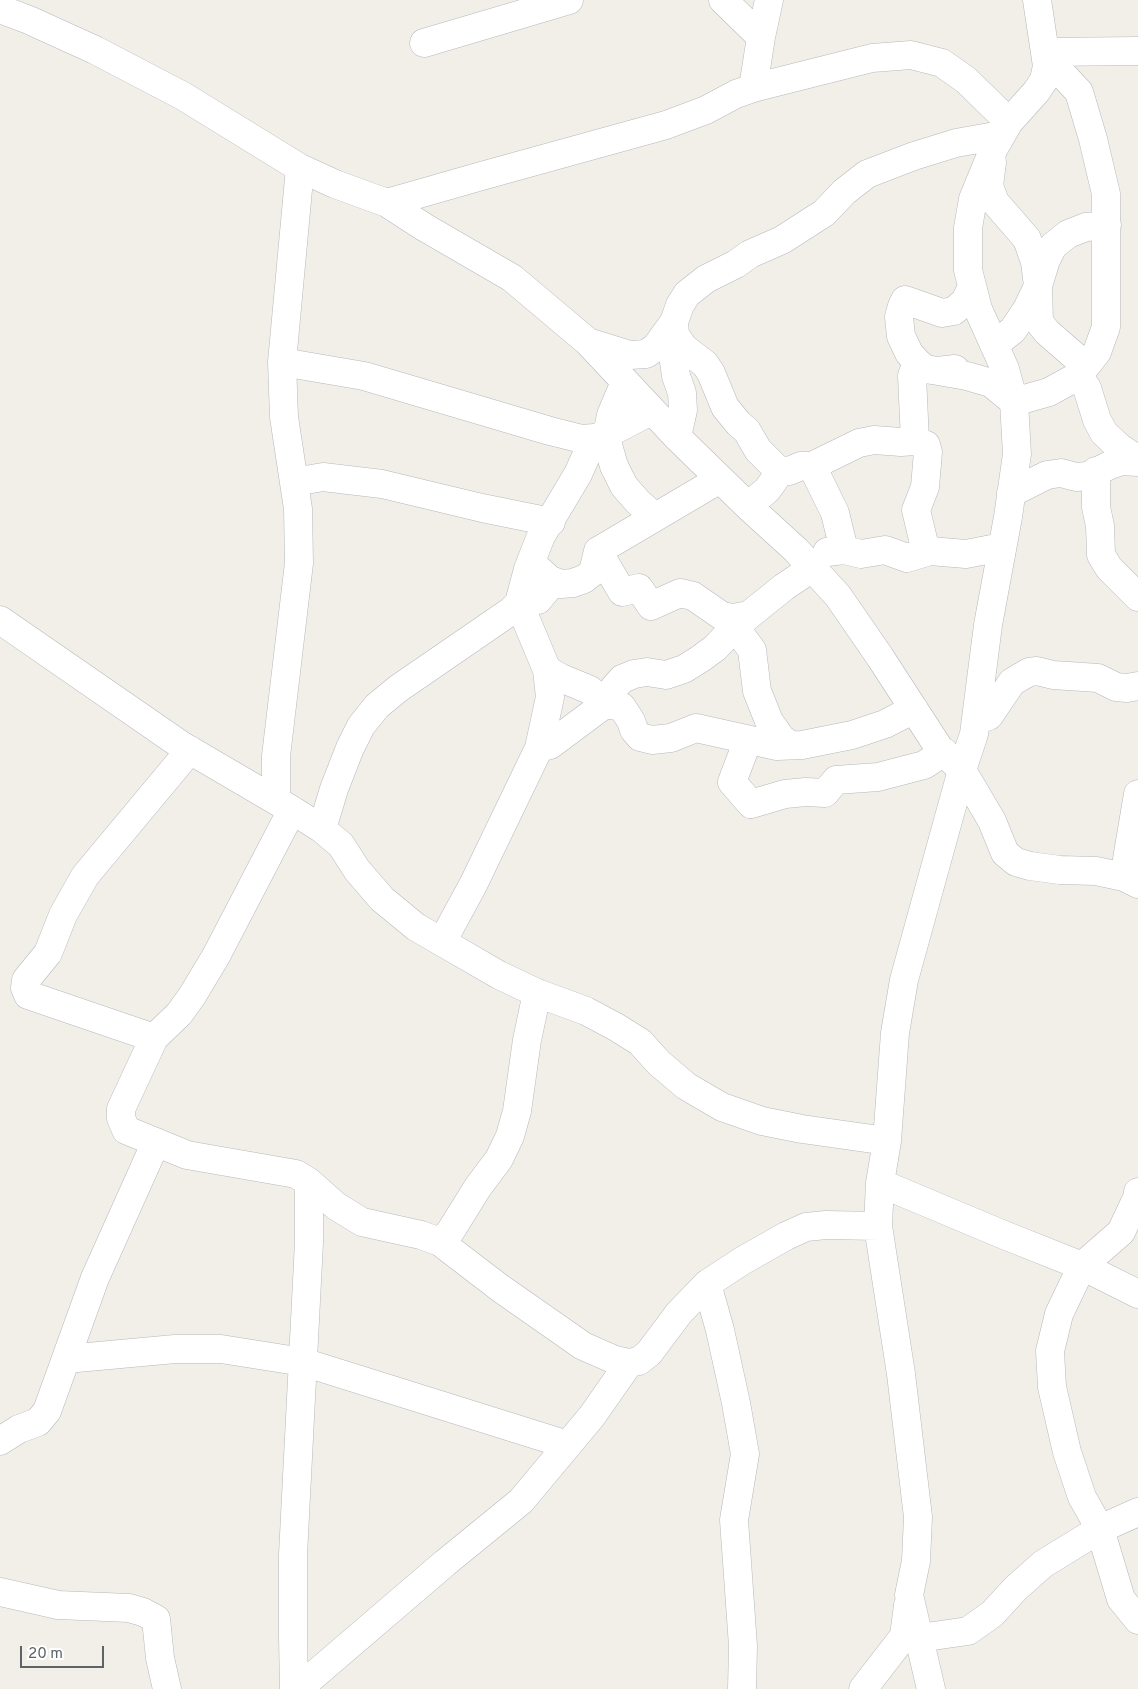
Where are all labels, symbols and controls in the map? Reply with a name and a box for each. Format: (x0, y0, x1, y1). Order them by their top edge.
scale bar (22, 1636, 106, 1668)
text: 20 m (28, 1645, 63, 1664)

